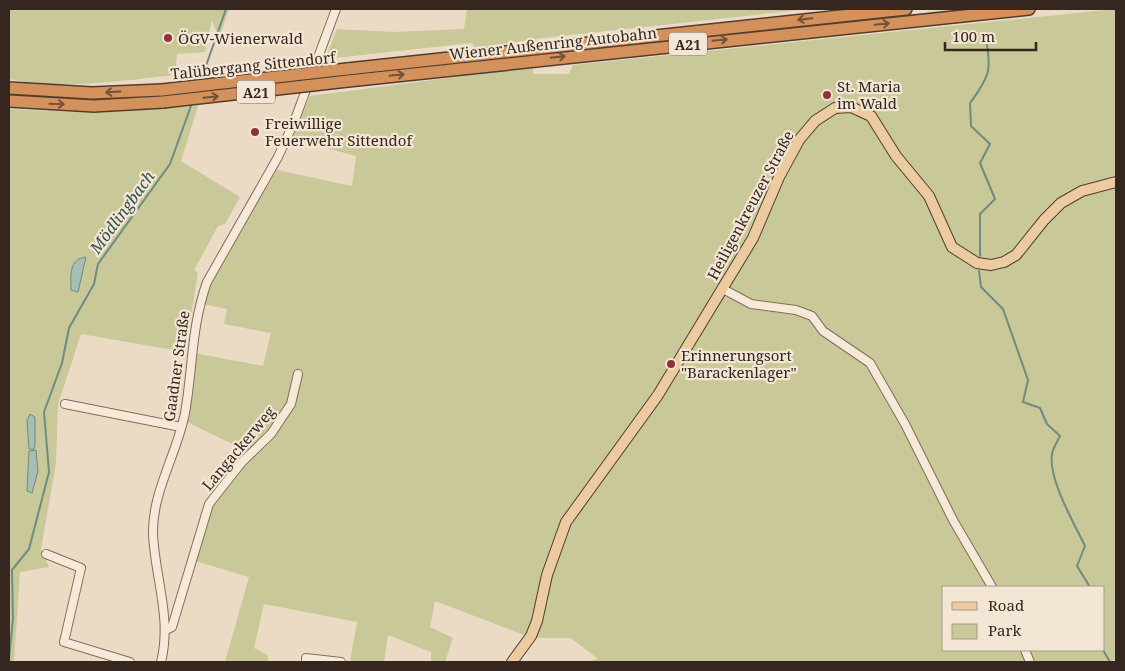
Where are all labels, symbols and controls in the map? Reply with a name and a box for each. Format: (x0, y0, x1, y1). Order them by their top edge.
one-way arrow (798, 14, 814, 24)
one-way arrow (873, 19, 889, 29)
scale bar (945, 20, 1036, 52)
street label: Wiener Außenring Autobahn (448, 22, 658, 64)
text: 100 m (952, 26, 995, 46)
place label: ÖGV-Wienerwald (178, 28, 303, 48)
marker: ÖGV-Wienerwald (162, 32, 174, 44)
road number: A21 (669, 33, 707, 56)
one-way arrow (712, 35, 728, 45)
street label: Talübergang Sittendorf (170, 46, 338, 84)
one-way arrow (550, 52, 566, 62)
one-way arrow (388, 70, 404, 80)
place label: St. Maria im Wald (837, 76, 901, 113)
road number: A21 (237, 80, 275, 104)
one-way arrow (105, 88, 121, 97)
marker: St. Maria im Wald (821, 89, 833, 101)
one-way arrow (203, 92, 219, 102)
one-way arrow (49, 100, 65, 109)
place label: Freiwillige Feuerwehr Sittendof (265, 113, 413, 150)
marker: Freiwillige Feuerwehr Sittendof (249, 126, 261, 138)
street label: Heiligenkreuzer Straße (702, 127, 798, 283)
water label: Mödlingbach (84, 166, 160, 259)
street label: Gaadner Straße (158, 309, 194, 423)
place label: Erinnerungsort "Barackenlager" (681, 345, 797, 382)
marker: Erinnerungsort "Barackenlager" (665, 358, 677, 370)
street label: Langackerweg (197, 402, 279, 494)
legend (942, 586, 1105, 651)
text: Road (988, 595, 1024, 615)
text: Park (988, 620, 1022, 640)

